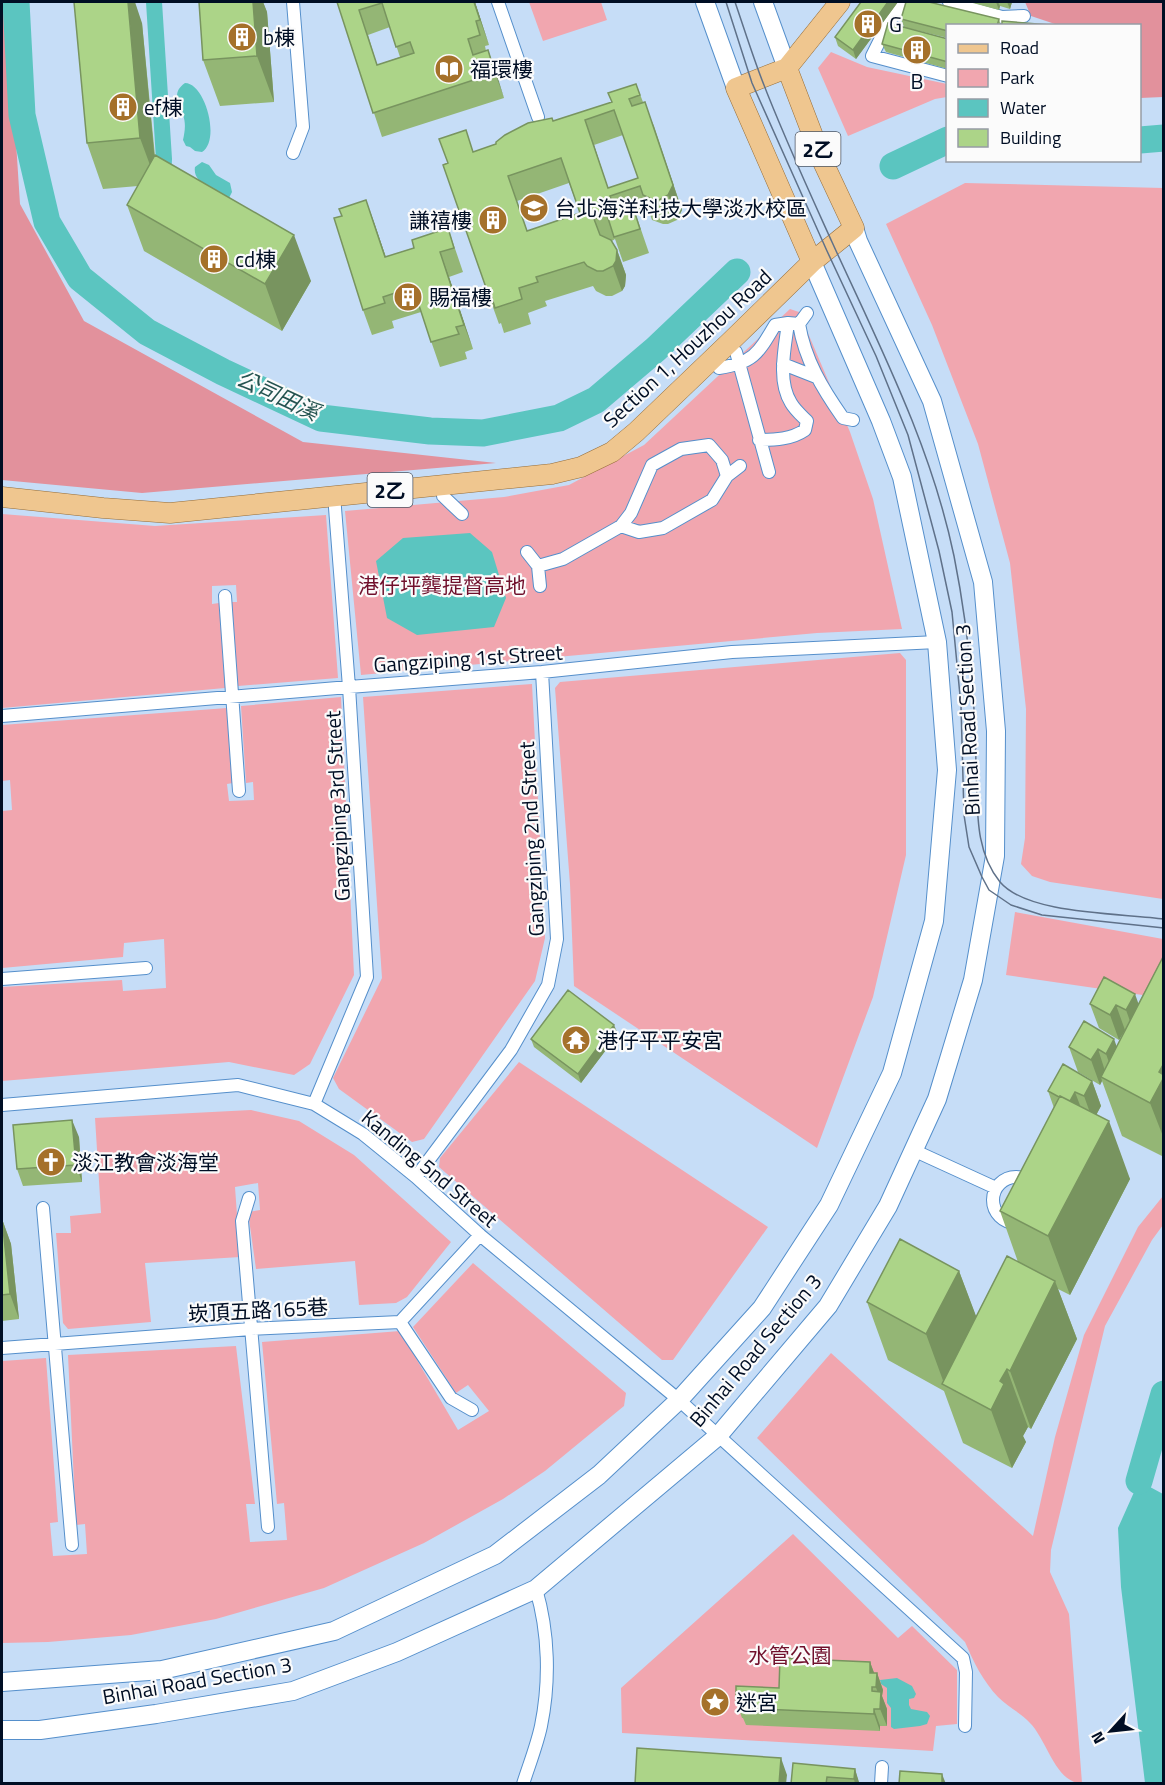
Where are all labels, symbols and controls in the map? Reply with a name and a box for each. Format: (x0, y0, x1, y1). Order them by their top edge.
building icon: G (852, 8, 884, 40)
place label: G (889, 8, 902, 40)
building icon: b棟 (226, 21, 258, 53)
place label: b棟 (263, 21, 295, 53)
legend (946, 24, 1141, 162)
building icon: B (901, 34, 933, 66)
text: Road (1000, 34, 1039, 61)
library icon: 福環樓 (433, 53, 465, 85)
place label: 福環樓 (470, 53, 533, 85)
text: Park (1000, 64, 1035, 91)
place label: B (911, 65, 923, 97)
building icon: ef棟 (107, 91, 139, 123)
place label: ef棟 (144, 91, 183, 123)
text: Water (1000, 94, 1046, 121)
text: Building (1000, 124, 1061, 151)
road number: 2乙 (796, 132, 840, 166)
school or university icon: 台北海洋科技大學淡水校區 (518, 192, 550, 224)
place label: 台北海洋科技大學淡水校區 (555, 192, 807, 224)
place label: 謙禧樓 (409, 204, 472, 236)
building icon: 謙禧樓 (477, 204, 509, 236)
building icon: cd棟 (198, 243, 230, 275)
place label: cd棟 (235, 243, 276, 275)
street label: Section 1, Houzhou Road (595, 261, 779, 435)
building icon: 賜福樓 (392, 281, 424, 313)
place label: 賜福樓 (429, 281, 492, 313)
water label: 公司田溪 (231, 361, 328, 430)
road number: 2乙 (368, 473, 412, 507)
park label: 港仔坪龔提督高地 (358, 569, 526, 601)
street label: Binhai Road Section 3 (946, 623, 988, 817)
street label: Gangziping 1st Street (372, 635, 564, 681)
street label: Gangziping 3rd Street (316, 709, 358, 902)
street label: Gangziping 2nd Street (510, 740, 552, 937)
temple icon: 港仔平平安宮 (560, 1024, 592, 1056)
place label: 港仔平平安宮 (597, 1024, 723, 1056)
street label: Kanding 5nd Street (355, 1101, 506, 1235)
church icon: 淡江教會淡海堂 (35, 1146, 67, 1178)
place label: 淡江教會淡海堂 (72, 1146, 219, 1178)
street label: Binhai Road Section 3 (681, 1266, 829, 1434)
street label: 崁頂五路165巷 (187, 1290, 329, 1330)
park label: 水管公園 (748, 1639, 832, 1671)
street label: Binhai Road Section 3 (100, 1648, 294, 1712)
place icon: 迷宮 (699, 1686, 731, 1718)
place label: 迷宮 (736, 1686, 778, 1718)
north arrow (1081, 1701, 1141, 1761)
text: N (1084, 1727, 1111, 1748)

